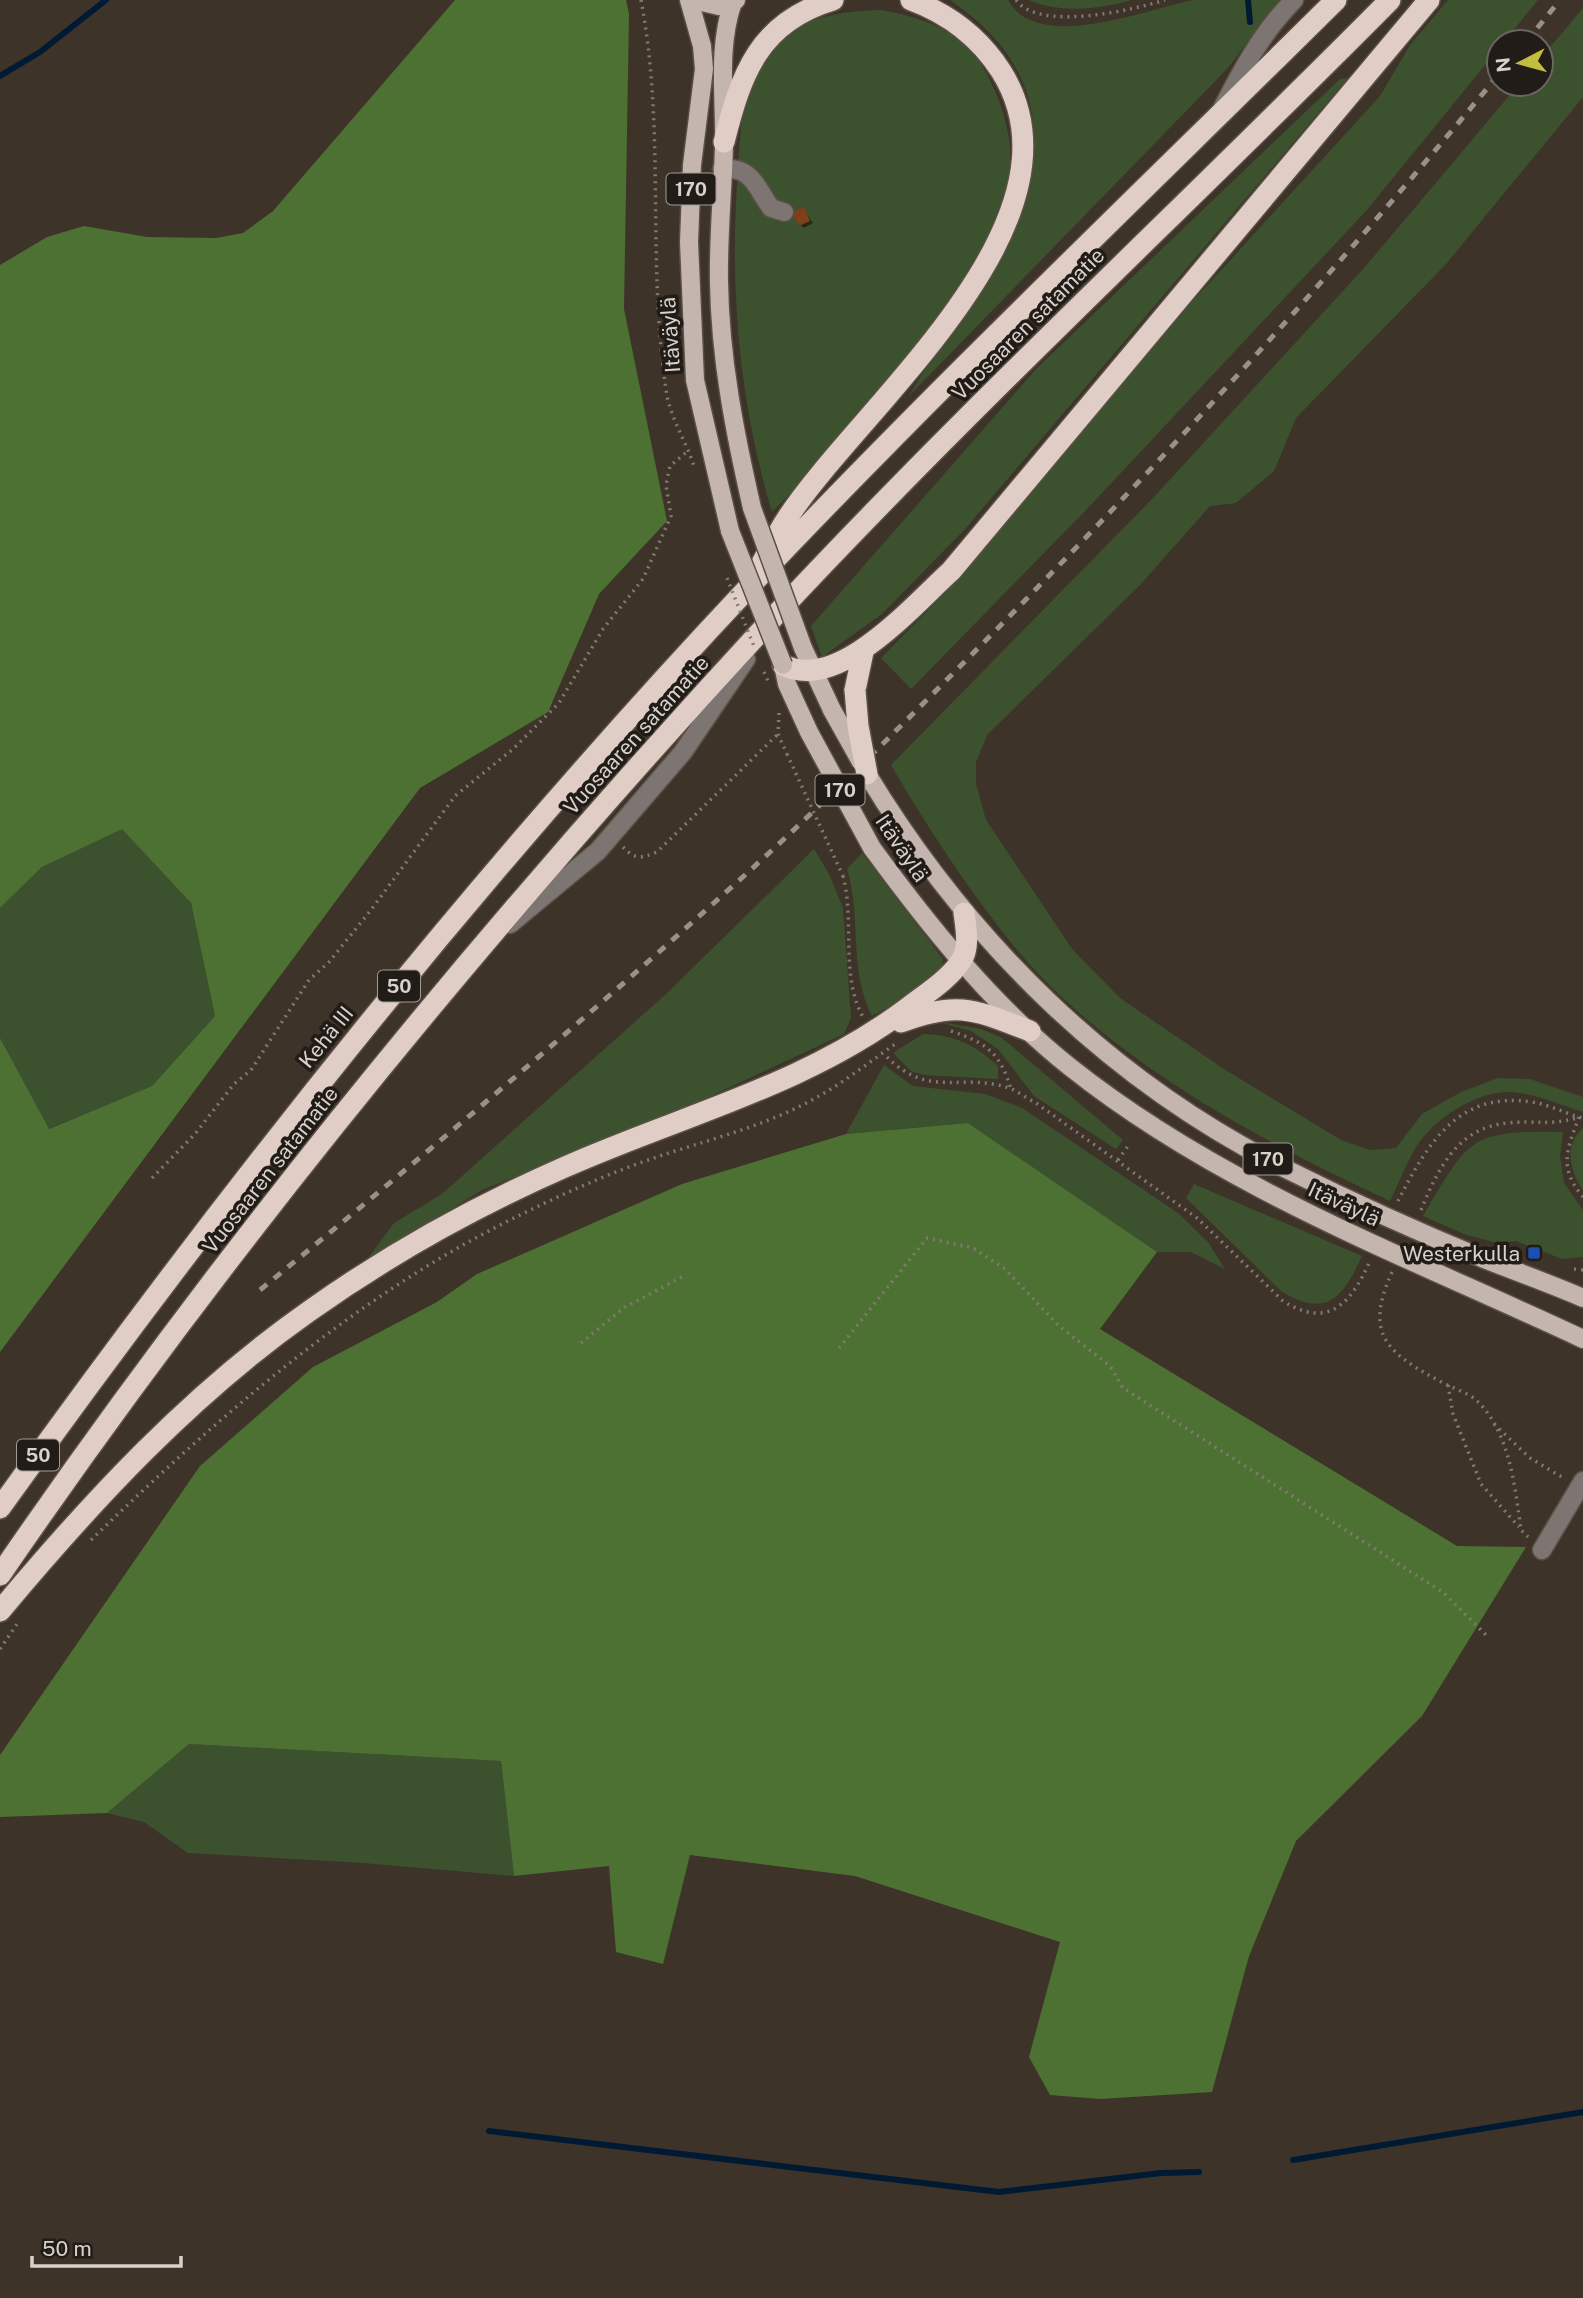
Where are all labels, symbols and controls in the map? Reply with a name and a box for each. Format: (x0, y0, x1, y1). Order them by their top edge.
north arrow (1485, 28, 1555, 98)
text: N (1491, 56, 1515, 73)
road number: 170 (666, 174, 716, 204)
street label: Vuosaaren satamatie (947, 243, 1109, 405)
street label: Itäväylä (655, 296, 685, 374)
street label: Vuosaaren satamatie (558, 650, 714, 820)
road number: 170 (816, 775, 864, 806)
street label: Itäväylä (870, 810, 934, 886)
road number: 50 (378, 970, 420, 1002)
street label: Kehä III (294, 1001, 358, 1073)
street label: Vuosaaren satamatie (197, 1081, 343, 1259)
road number: 170 (1244, 1144, 1292, 1175)
street label: Itäväylä (1304, 1177, 1384, 1231)
place label: Westerkulla (1403, 1241, 1520, 1266)
marker: Westerkulla (1526, 1245, 1542, 1261)
road number: 50 (17, 1440, 59, 1470)
scale bar (32, 2224, 180, 2268)
text: 50 m (42, 2236, 92, 2261)

